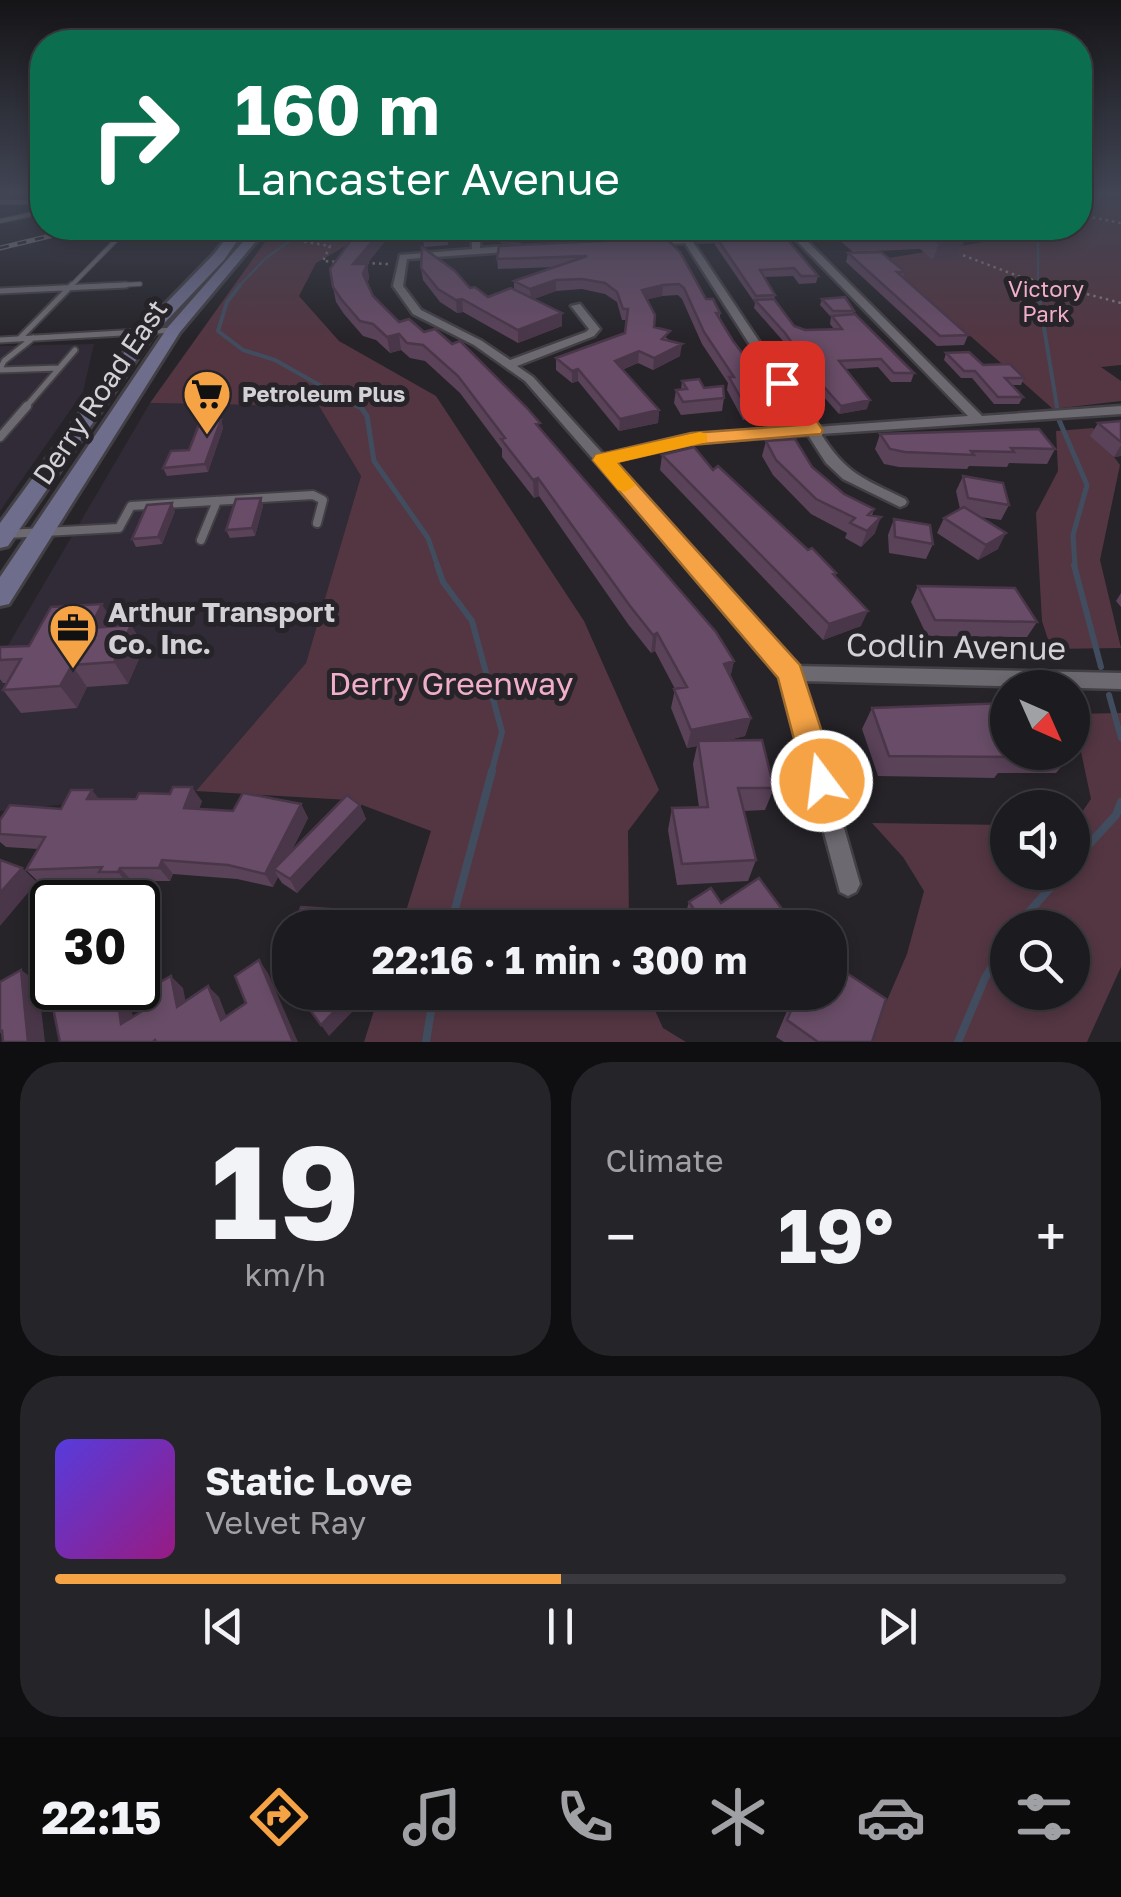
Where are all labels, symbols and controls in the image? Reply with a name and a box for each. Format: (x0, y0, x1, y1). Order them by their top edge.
text: 160 m (235, 66, 440, 150)
icon: right (70, 70, 200, 200)
text: Lancaster Avenue (235, 151, 620, 205)
park label: Victory Park (1008, 275, 1084, 327)
street label: Derry Road East (26, 293, 174, 490)
pin (740, 341, 825, 426)
icon: arrive (755, 356, 810, 411)
supermarket icon: Petroleum Plus (181, 368, 233, 436)
place label: Petroleum Plus (242, 380, 405, 407)
place label: Arthur Transport Co. Inc. (108, 595, 335, 660)
office icon: Arthur Transport Co. Inc. (47, 602, 99, 670)
street label: Codlin Avenue (846, 625, 1066, 667)
park label: Derry Greenway (329, 664, 573, 702)
north arrow (990, 670, 1090, 770)
map controls (990, 670, 1090, 1010)
position arrow (770, 729, 874, 833)
button: sound (990, 790, 1090, 890)
speed limit sign: 30 (30, 880, 160, 1010)
button: search (990, 910, 1090, 1010)
text: 22:16 · 1 min · 300 m (372, 937, 747, 982)
text: 19 (210, 1112, 360, 1268)
text: Climate (606, 1141, 724, 1179)
text: 19° (778, 1189, 894, 1280)
text: − (606, 1203, 636, 1269)
text: + (1036, 1203, 1066, 1269)
text: km/h (245, 1255, 326, 1293)
text: Static Love (205, 1458, 412, 1503)
text: Velvet Ray (205, 1503, 366, 1541)
icon: previous (196, 1599, 251, 1654)
icon: pause (533, 1599, 588, 1654)
icon: next (870, 1599, 925, 1654)
icon: directions (244, 1782, 314, 1852)
icon: music (397, 1782, 467, 1852)
icon: phone (550, 1782, 620, 1852)
icon: climate (703, 1782, 773, 1852)
icon: car (856, 1782, 926, 1852)
icon: filters (1009, 1782, 1079, 1852)
text: 22:15 (42, 1790, 161, 1844)

